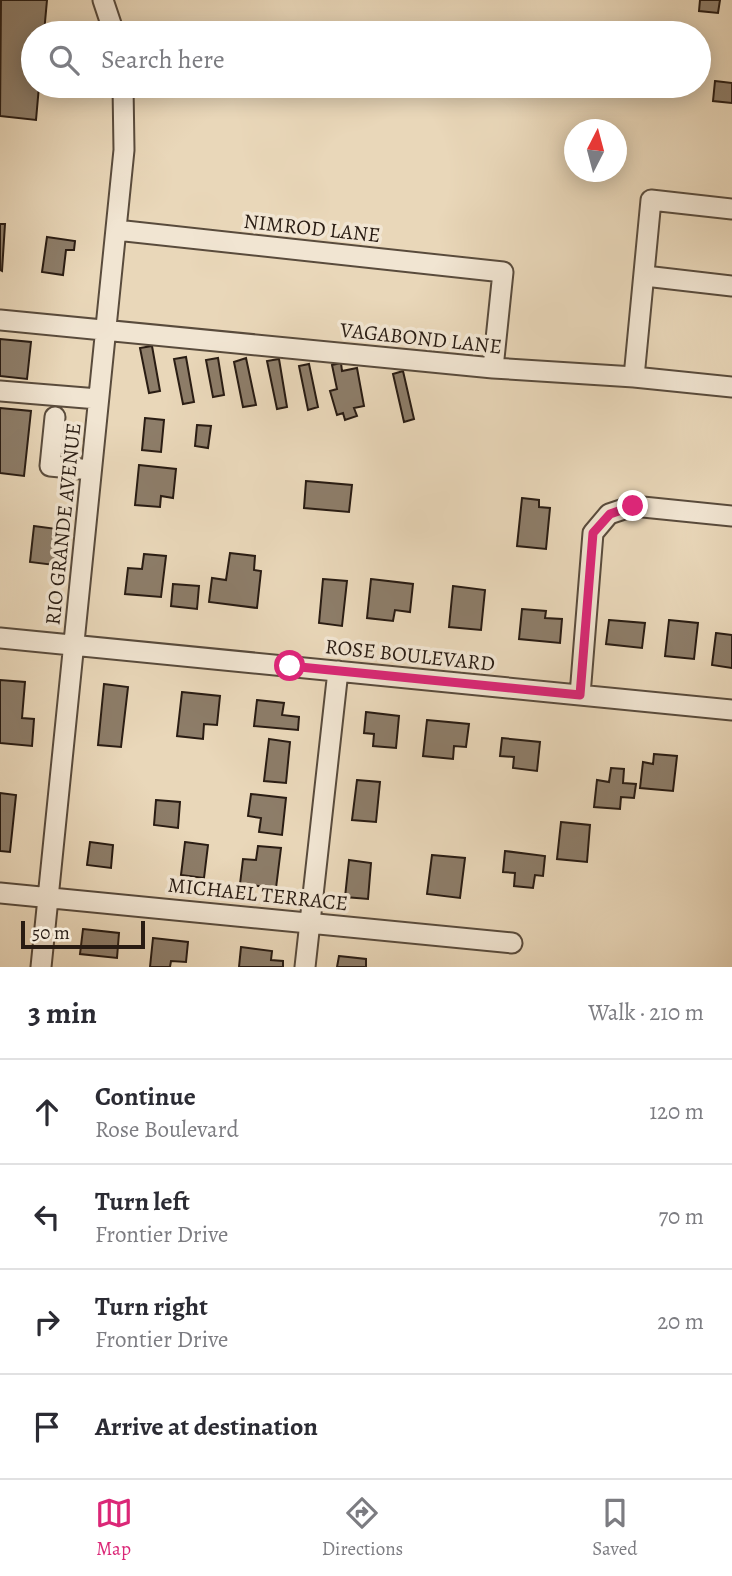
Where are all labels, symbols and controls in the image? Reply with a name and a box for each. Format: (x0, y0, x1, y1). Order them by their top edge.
search box (21, 21, 711, 98)
icon: search (45, 41, 83, 79)
text: Search here (101, 42, 225, 77)
north arrow (564, 119, 627, 182)
street label: NIMROD LANE (242, 207, 382, 249)
street label: VAGABOND LANE (338, 315, 503, 360)
street label: RIO GRANDE AVENUE (38, 422, 88, 626)
route end (617, 490, 648, 521)
street label: ROSE BOULEVARD (324, 632, 496, 678)
route start (274, 650, 305, 681)
street label: MICHAEL TERRACE (167, 871, 349, 917)
scale bar (21, 918, 145, 950)
text: 50 m (32, 920, 70, 946)
text: 3 min (28, 993, 97, 1033)
text: Walk · 210 m (588, 997, 704, 1028)
text: Continue (95, 1079, 196, 1114)
icon: ahead (28, 1093, 66, 1131)
text: 120 m (649, 1096, 704, 1127)
text: Rose Boulevard (95, 1114, 239, 1145)
text: Turn left (95, 1184, 190, 1219)
icon: left (28, 1198, 66, 1236)
text: 70 m (658, 1201, 704, 1232)
text: Frontier Drive (95, 1219, 228, 1250)
text: Turn right (95, 1289, 208, 1324)
icon: right (28, 1303, 66, 1341)
text: 20 m (657, 1306, 704, 1337)
text: Frontier Drive (95, 1324, 228, 1355)
icon: arrive (28, 1408, 66, 1446)
text: Arrive at destination (95, 1409, 318, 1444)
tab: Map (95, 1494, 133, 1562)
tab: Directions (322, 1494, 403, 1562)
tab: Saved (592, 1494, 637, 1562)

